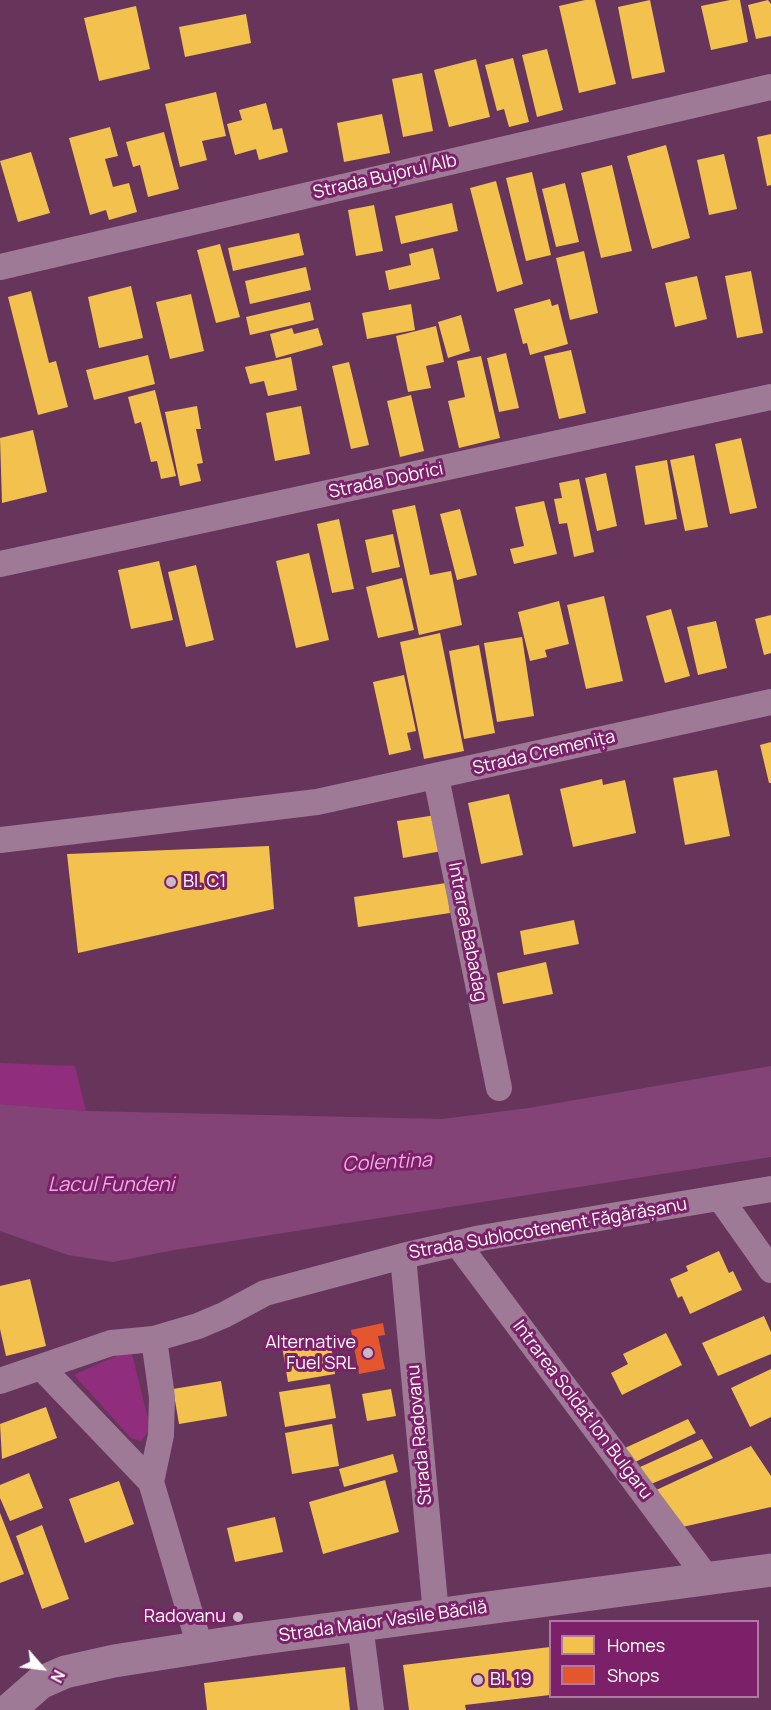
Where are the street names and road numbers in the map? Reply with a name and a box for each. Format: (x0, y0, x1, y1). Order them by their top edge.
street label: Strada Bujorul Alb (311, 150, 459, 204)
street label: Strada Dobrici (327, 458, 445, 504)
street label: Strada Cremenița (471, 726, 617, 780)
street label: Intrarea Babadag (443, 860, 491, 1004)
street label: Strada Sublocotenent Făgărășanu (407, 1194, 689, 1264)
street label: Intrarea Soldat Ion Bulgaru (508, 1316, 656, 1504)
street label: Strada Radovanu (403, 1364, 437, 1506)
street label: Strada Maior Vasile Băcilă (278, 1597, 488, 1647)

